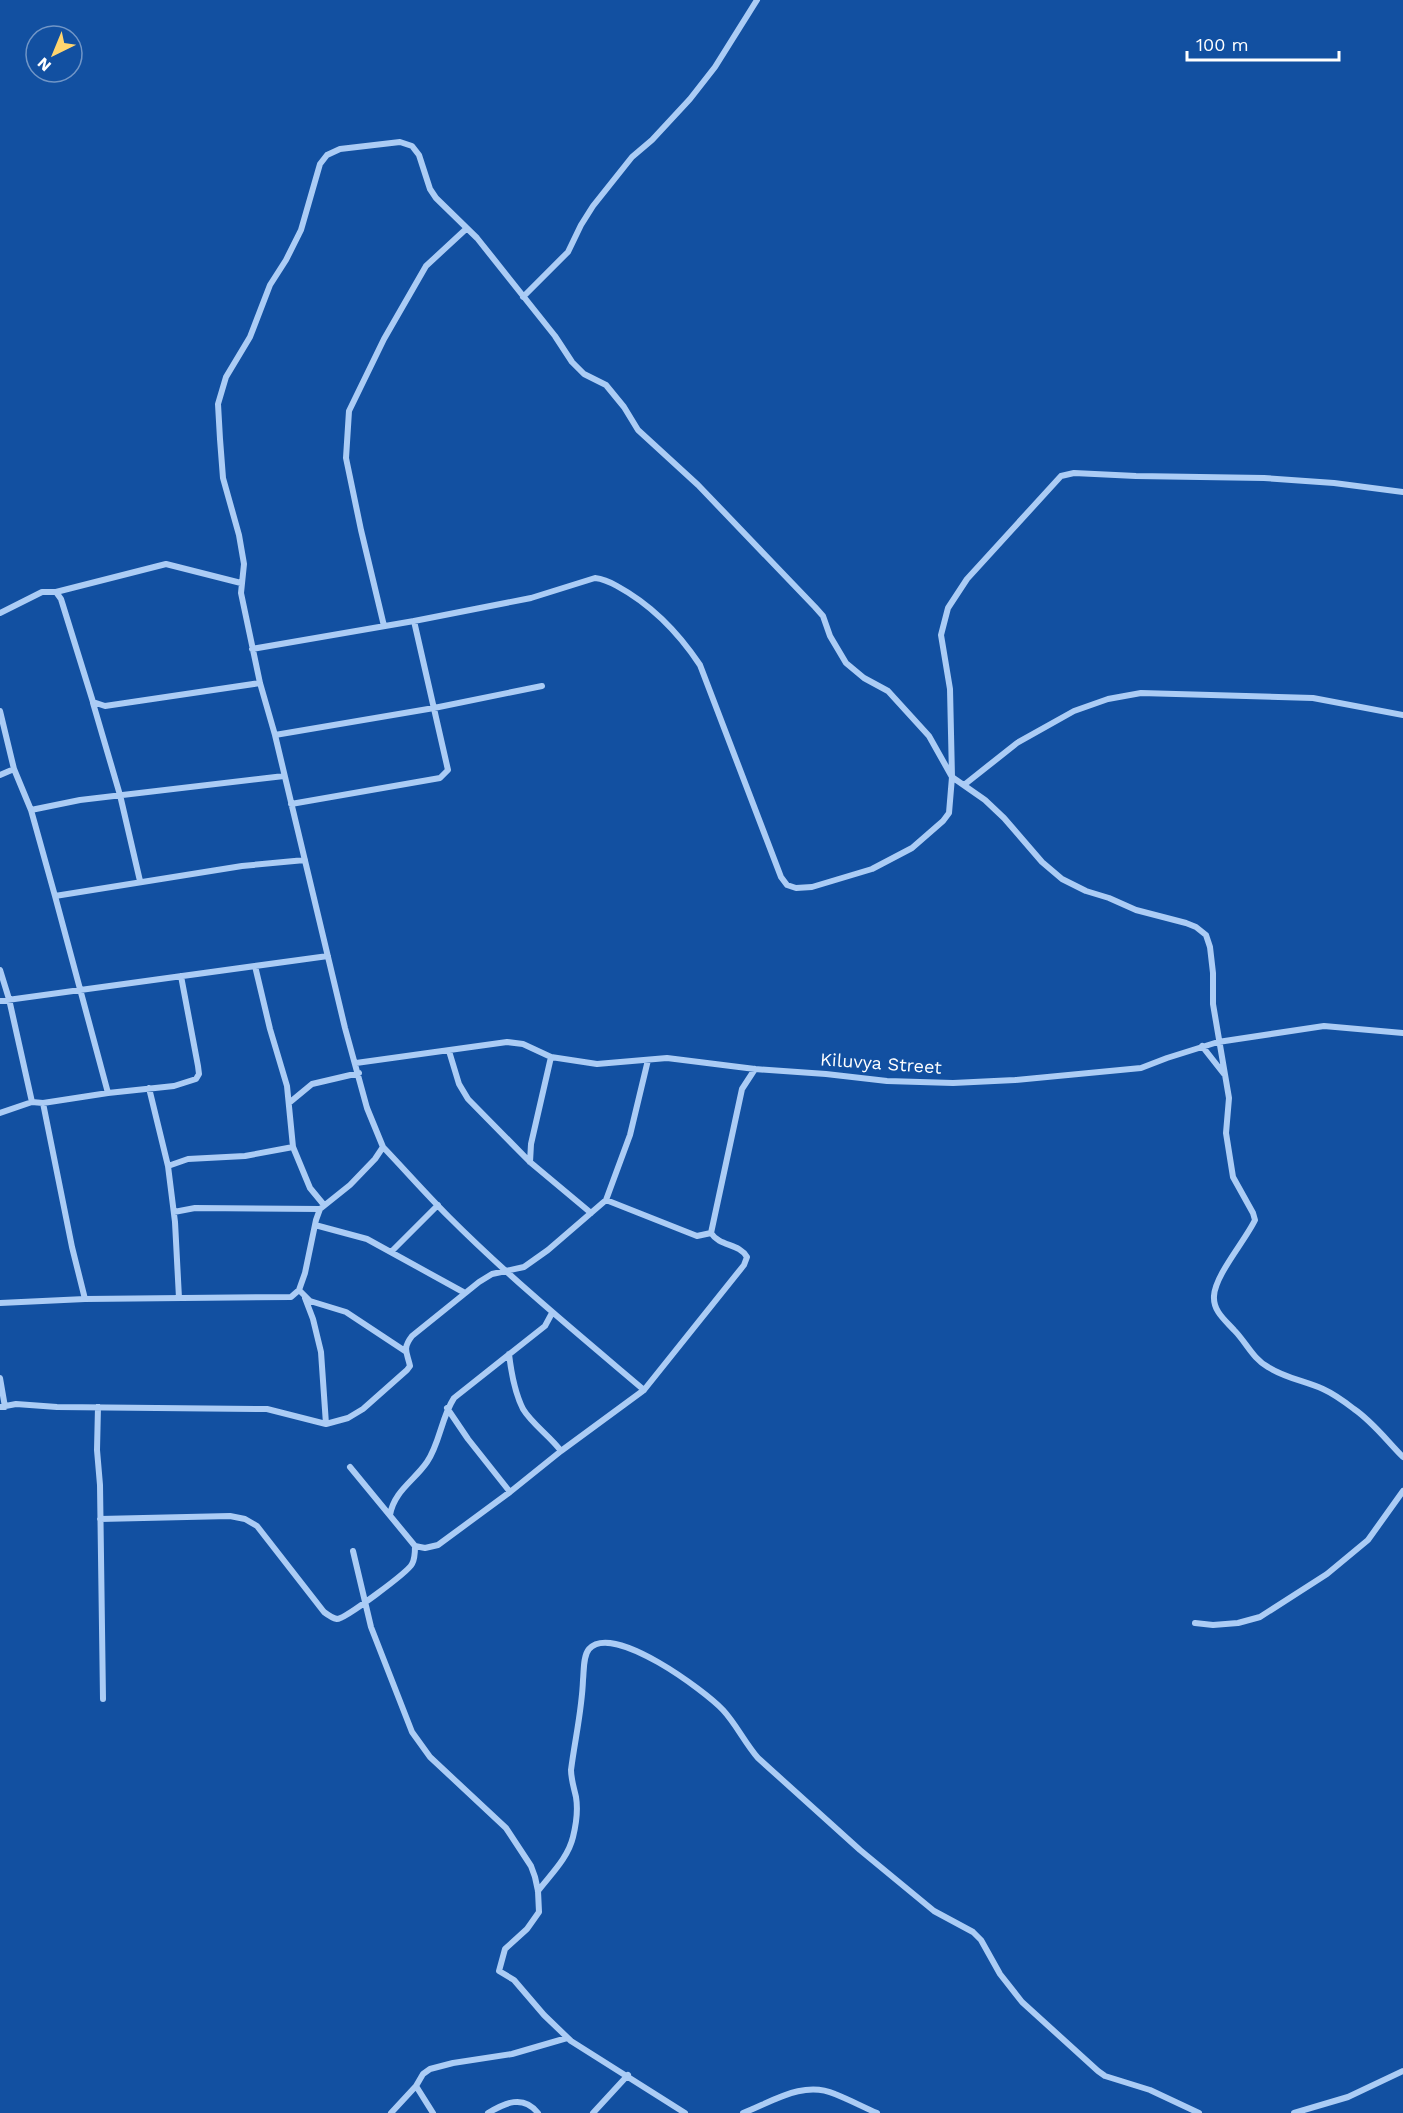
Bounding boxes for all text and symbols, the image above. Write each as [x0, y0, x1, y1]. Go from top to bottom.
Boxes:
north arrow [24, 24, 84, 84]
scale bar [1187, 24, 1338, 62]
text: 100 m [1196, 34, 1249, 55]
text: N [33, 54, 55, 76]
street label: Kiluvya Street [820, 1048, 943, 1078]

